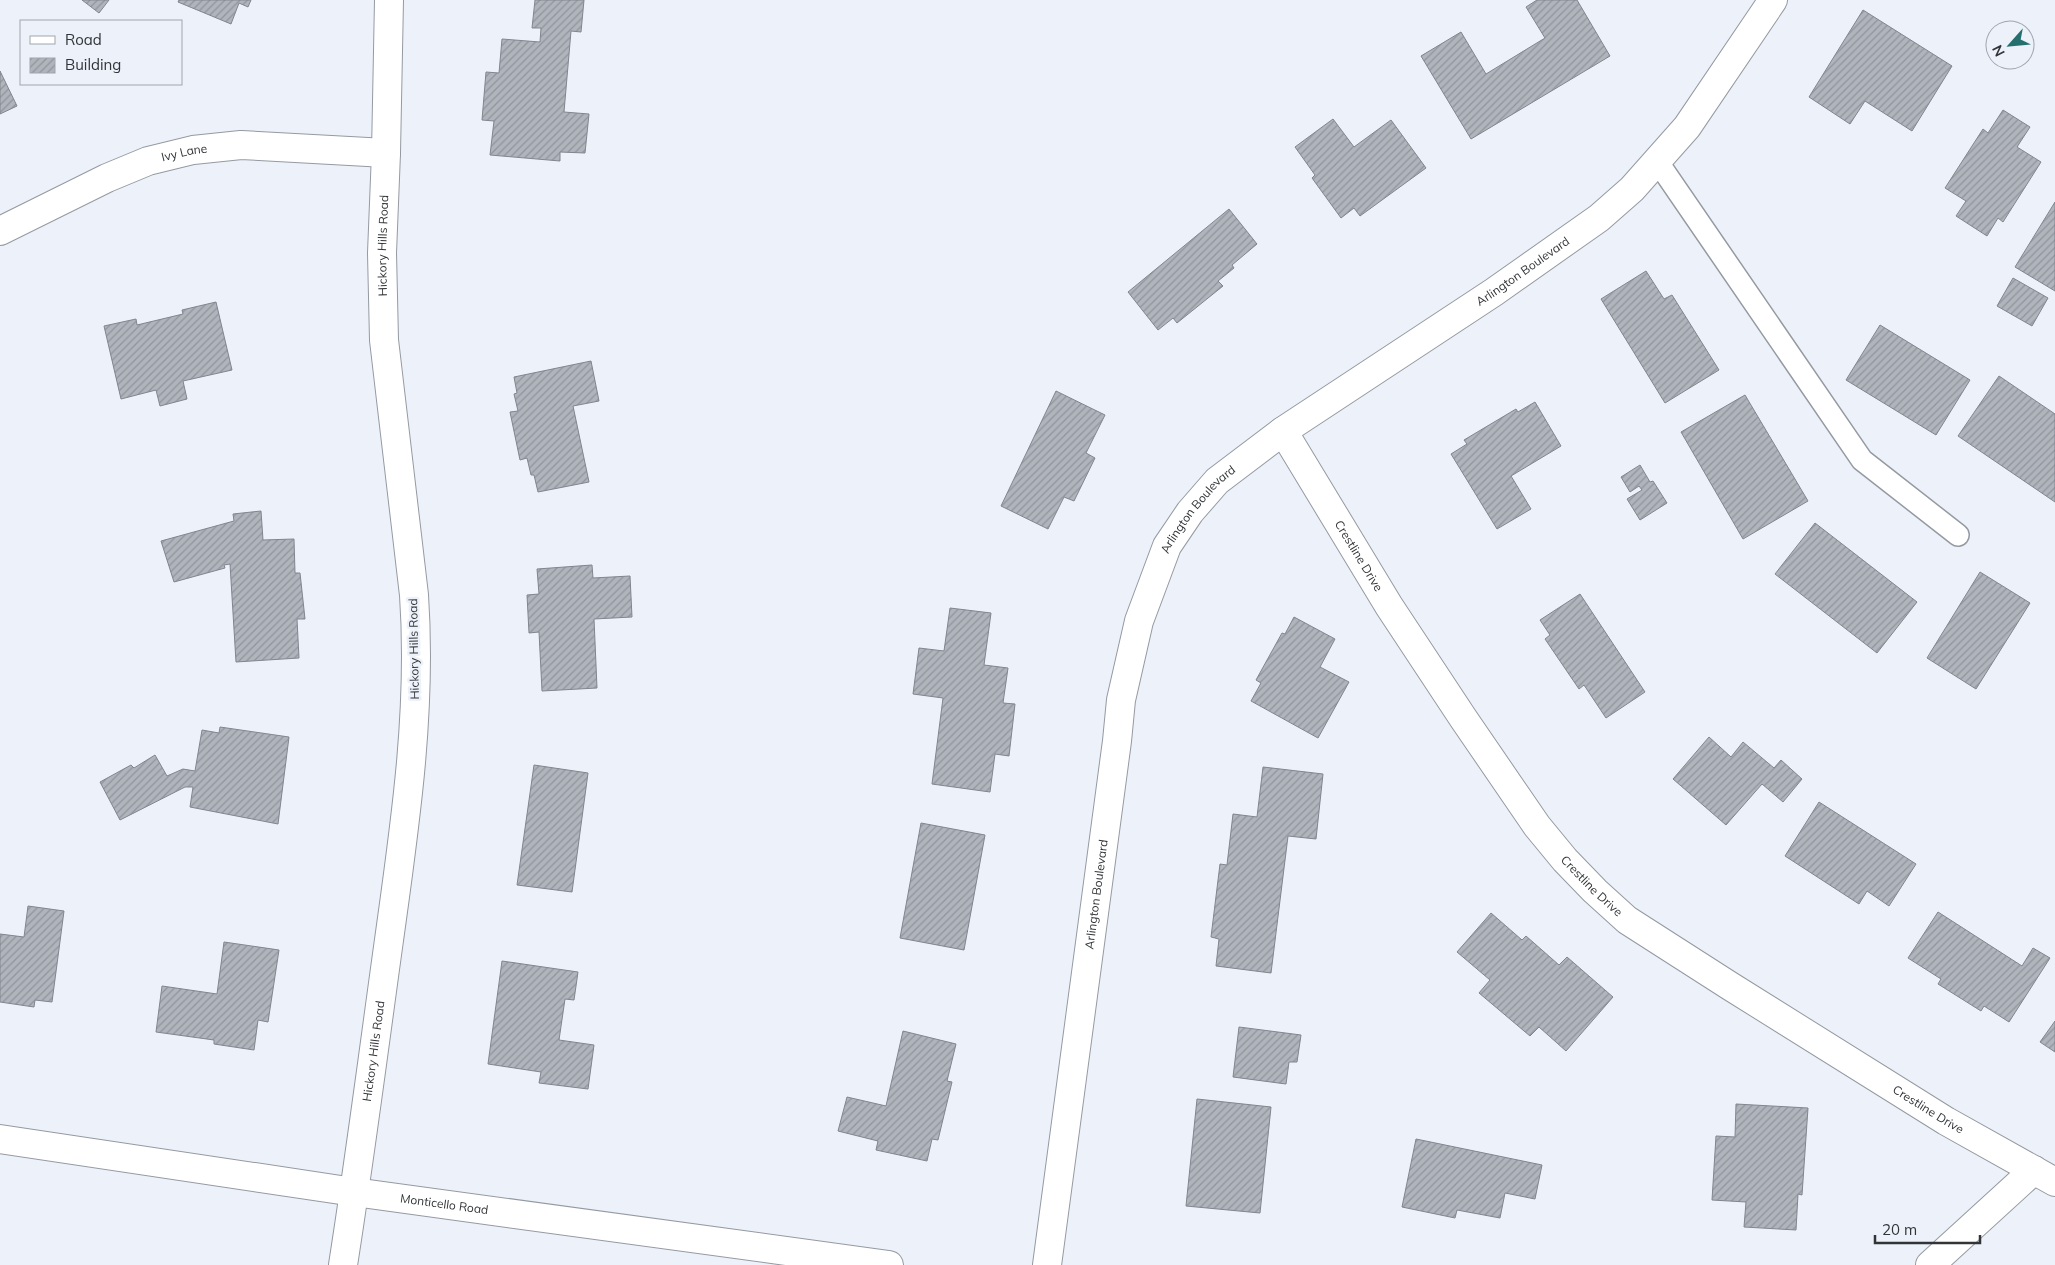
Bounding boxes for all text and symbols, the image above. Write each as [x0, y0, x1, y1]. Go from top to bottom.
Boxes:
legend [20, 20, 182, 85]
north arrow [1985, 20, 2035, 70]
text: Road [65, 30, 102, 49]
text: N [1988, 42, 2009, 60]
text: Building [65, 55, 121, 74]
street label: Ivy Lane [160, 141, 208, 164]
street label: Hickory Hills Road [374, 195, 391, 296]
street label: Arlington Boulevard [1473, 233, 1572, 309]
street label: Arlington Boulevard [1157, 462, 1238, 555]
street label: Crestline Drive [1332, 517, 1386, 594]
street label: Hickory Hills Road [405, 598, 422, 700]
street label: Arlington Boulevard [1081, 838, 1111, 950]
street label: Crestline Drive [1558, 852, 1626, 919]
street label: Hickory Hills Road [359, 1000, 388, 1102]
street label: Crestline Drive [1890, 1082, 1967, 1136]
street label: Monticello Road [399, 1190, 489, 1217]
scale bar [1875, 1212, 1980, 1244]
text: 20 m [1882, 1220, 1917, 1239]

